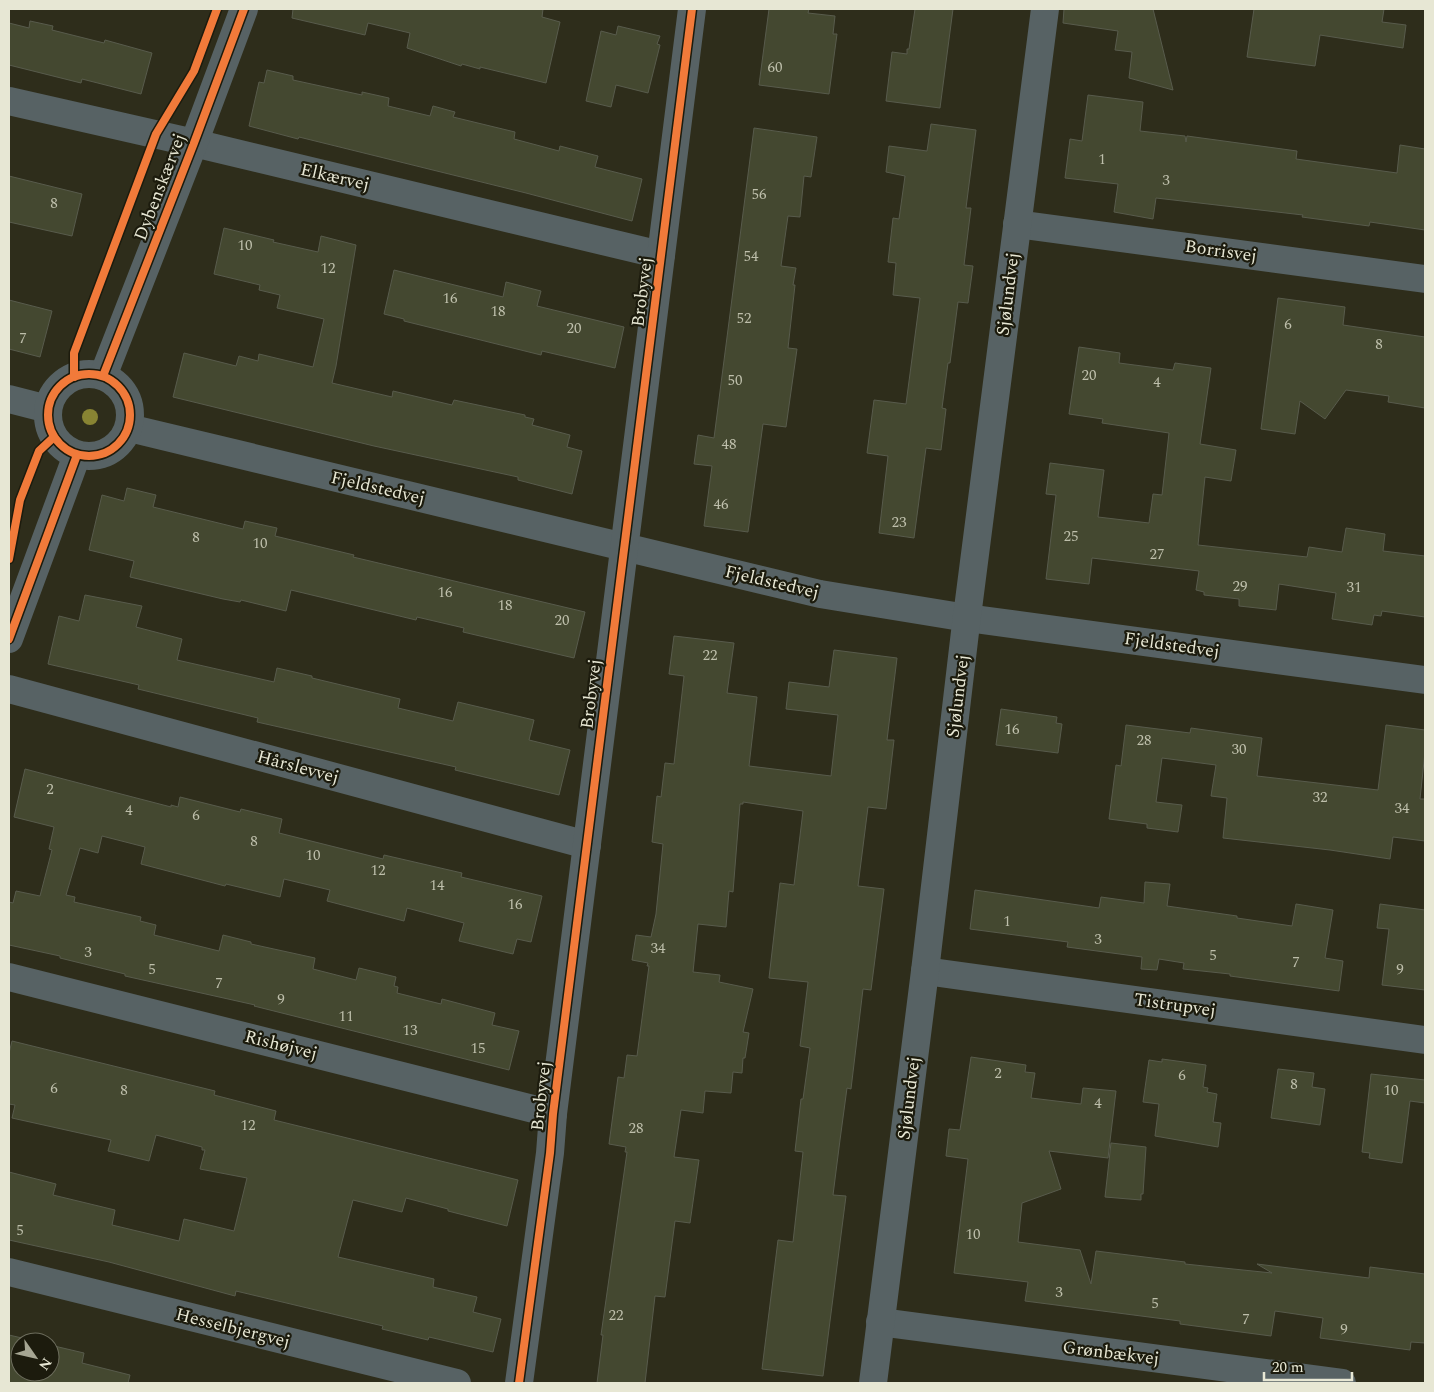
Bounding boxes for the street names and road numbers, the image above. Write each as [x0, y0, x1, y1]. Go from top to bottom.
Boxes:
street label: Dybenskærvej [127, 129, 193, 245]
street label: Elkærvej [298, 156, 372, 198]
street label: Borrisvej [1183, 233, 1259, 269]
street label: Sjølundvej [989, 251, 1027, 337]
street label: Brobyvej [624, 255, 660, 329]
street label: Fjeldstedvej [328, 464, 428, 512]
street label: Fjeldstedvej [722, 558, 822, 606]
street label: Fjeldstedvej [1123, 625, 1221, 665]
street label: Sjølundvej [939, 653, 977, 739]
street label: Brobyvej [573, 657, 609, 731]
street label: Hårslevvej [254, 743, 342, 791]
street label: Tistrupvej [1132, 986, 1218, 1024]
street label: Rishøjvej [242, 1023, 320, 1067]
street label: Sjølundvej [890, 1055, 928, 1141]
street label: Brobyvej [524, 1060, 558, 1132]
street label: Hesselbjergvej [173, 1301, 293, 1355]
street label: Grønbækvej [1061, 1334, 1161, 1372]

